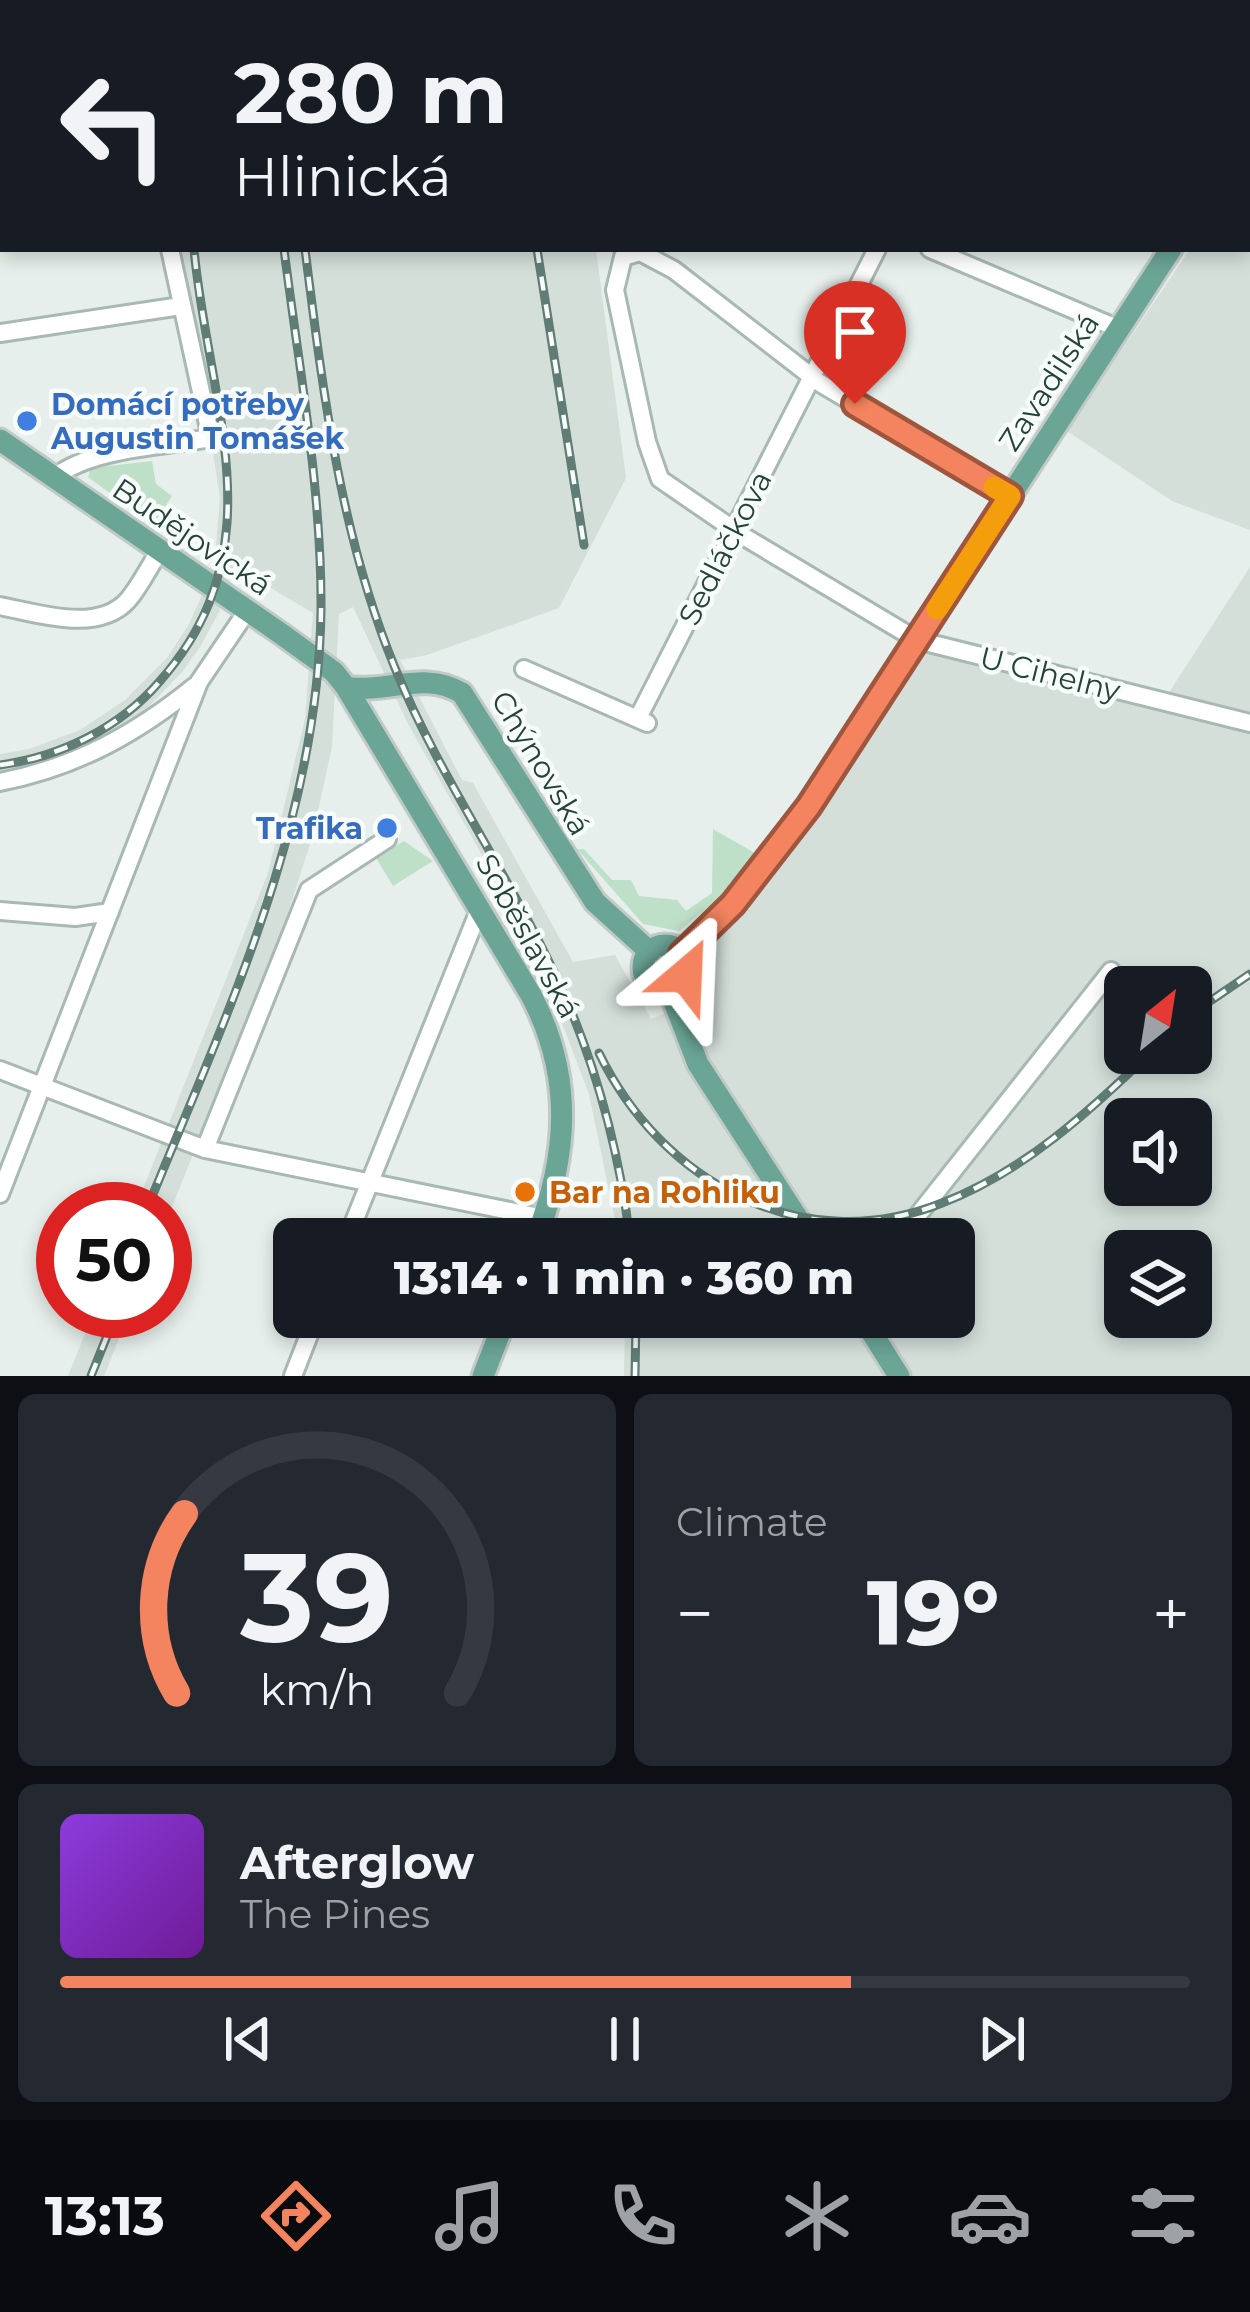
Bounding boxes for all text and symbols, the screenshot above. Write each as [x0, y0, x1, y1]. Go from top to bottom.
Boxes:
text: 280 m [234, 42, 508, 144]
icon: left [36, 48, 192, 204]
text: Hlinická [234, 144, 452, 210]
pin [804, 281, 906, 404]
icon: arrive [822, 299, 888, 365]
street label: Zavadilská [991, 306, 1107, 458]
place label: Domácí potřeby Augustin Tomášek [50, 386, 345, 457]
marker: Domácí potřeby Augustin Tomášek [14, 408, 40, 434]
street label: Sedláčkova [670, 465, 780, 631]
street label: Budějovická [105, 470, 279, 604]
street label: U Cihelny [976, 639, 1125, 709]
street label: Chýnovská [483, 684, 599, 842]
place label: Trafika [256, 810, 363, 847]
marker: Trafika [374, 815, 400, 841]
street label: Soběslavská [468, 847, 588, 1025]
position arrow [623, 912, 749, 1038]
north arrow [1104, 966, 1212, 1074]
map controls [1104, 966, 1212, 1338]
button: sound [1104, 1098, 1212, 1206]
place label: Bar na Rohliku [549, 1174, 780, 1211]
marker: Bar na Rohliku [512, 1179, 538, 1205]
speed limit sign: 50 [36, 1182, 192, 1338]
button: layers [1104, 1230, 1212, 1338]
text: 13:14 · 1 min · 360 m [394, 1250, 854, 1305]
text: Climate [676, 1498, 828, 1546]
text: 39 [239, 1521, 394, 1673]
text: 19° [867, 1558, 999, 1668]
text: − [676, 1573, 714, 1654]
text: + [1152, 1573, 1190, 1654]
text: km/h [260, 1663, 374, 1716]
text: Afterglow [240, 1835, 474, 1890]
text: The Pines [240, 1890, 430, 1938]
icon: previous [215, 2006, 281, 2072]
icon: pause [592, 2006, 658, 2072]
icon: next [969, 2006, 1035, 2072]
icon: directions [254, 2174, 338, 2258]
icon: music [428, 2174, 512, 2258]
icon: phone [601, 2174, 685, 2258]
icon: climate [775, 2174, 859, 2258]
icon: car [948, 2174, 1032, 2258]
icon: filters [1121, 2174, 1205, 2258]
text: 13:13 [45, 2183, 165, 2249]

